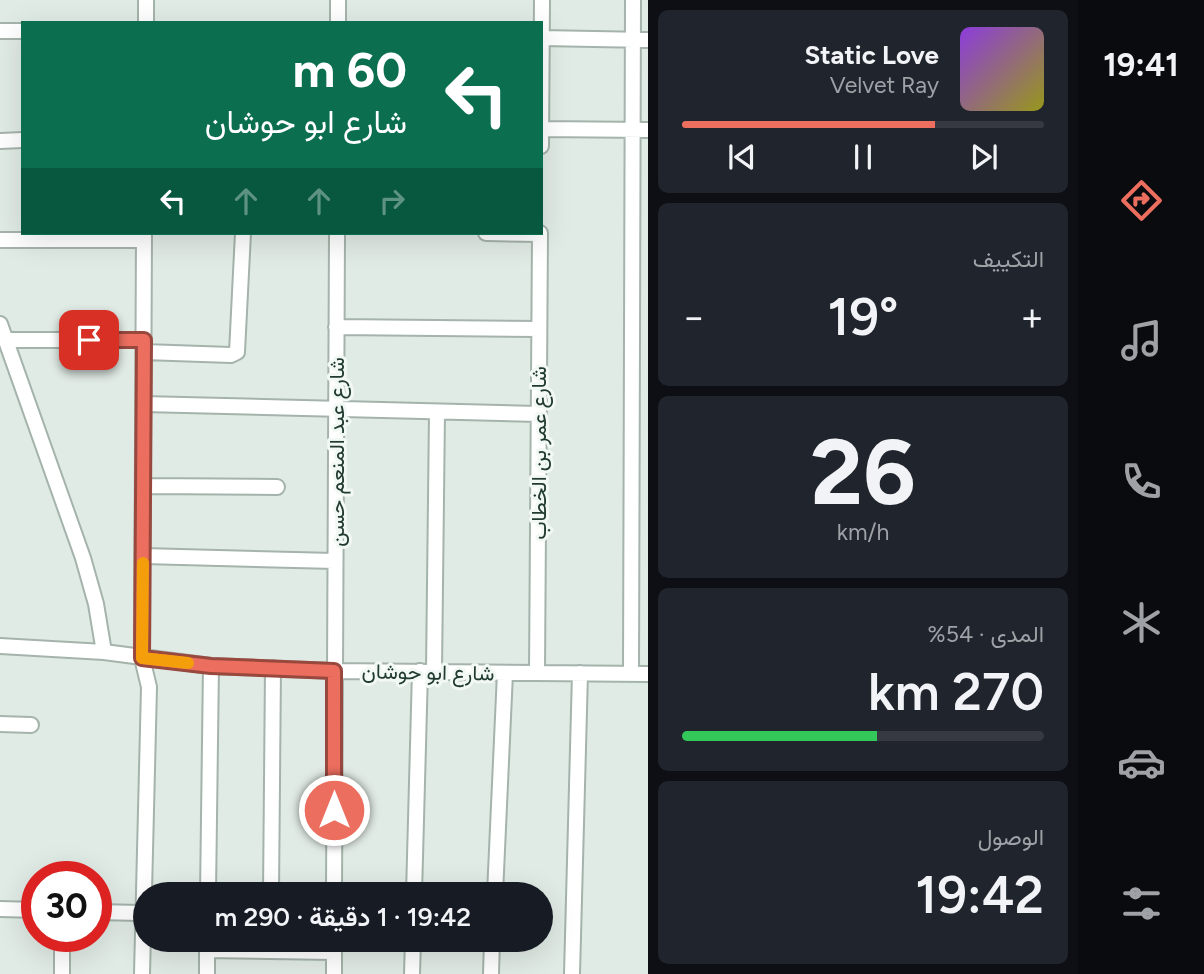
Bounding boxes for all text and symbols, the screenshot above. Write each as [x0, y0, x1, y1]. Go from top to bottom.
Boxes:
text: Static Love [805, 39, 939, 71]
text: 60 m [292, 40, 407, 99]
text: 19:41 [1103, 46, 1179, 84]
icon: left [431, 49, 522, 140]
text: Velvet Ray [830, 71, 939, 99]
text: شارع ابو حوشان [205, 103, 407, 141]
icon: previous [723, 138, 761, 176]
icon: pause [844, 138, 882, 176]
icon: next [965, 138, 1003, 176]
icon: directions [1117, 176, 1166, 225]
icon: left [154, 182, 192, 220]
icon: ahead [227, 182, 265, 220]
icon: ahead [300, 182, 338, 220]
icon: right [373, 182, 411, 220]
text: التكييف [973, 245, 1044, 273]
text: 19° [827, 286, 899, 348]
text: − [682, 294, 706, 340]
text: + [1020, 294, 1044, 340]
pin [59, 310, 119, 370]
icon: music [1117, 316, 1166, 365]
icon: arrive [70, 321, 108, 359]
street label: شارع عبد المنعم حسن [324, 357, 351, 547]
street label: شارع عمر بن الخطاب [526, 366, 553, 540]
text: 26 [810, 418, 916, 527]
icon: phone [1117, 457, 1166, 506]
text: km/h [837, 518, 889, 546]
icon: climate [1117, 598, 1166, 647]
text: المدى · 54% [928, 620, 1044, 648]
street label: شارع ابو حوشان [361, 658, 495, 688]
text: 270 km [868, 661, 1044, 723]
icon: car [1117, 738, 1166, 787]
position arrow [297, 773, 371, 847]
text: الوصول [978, 823, 1044, 851]
speed limit sign: 30 [21, 861, 112, 952]
text: 19:42 [915, 864, 1044, 926]
icon: filters [1117, 879, 1166, 928]
text: 19:42 · 1 دقيقة · 290 m [215, 901, 471, 933]

